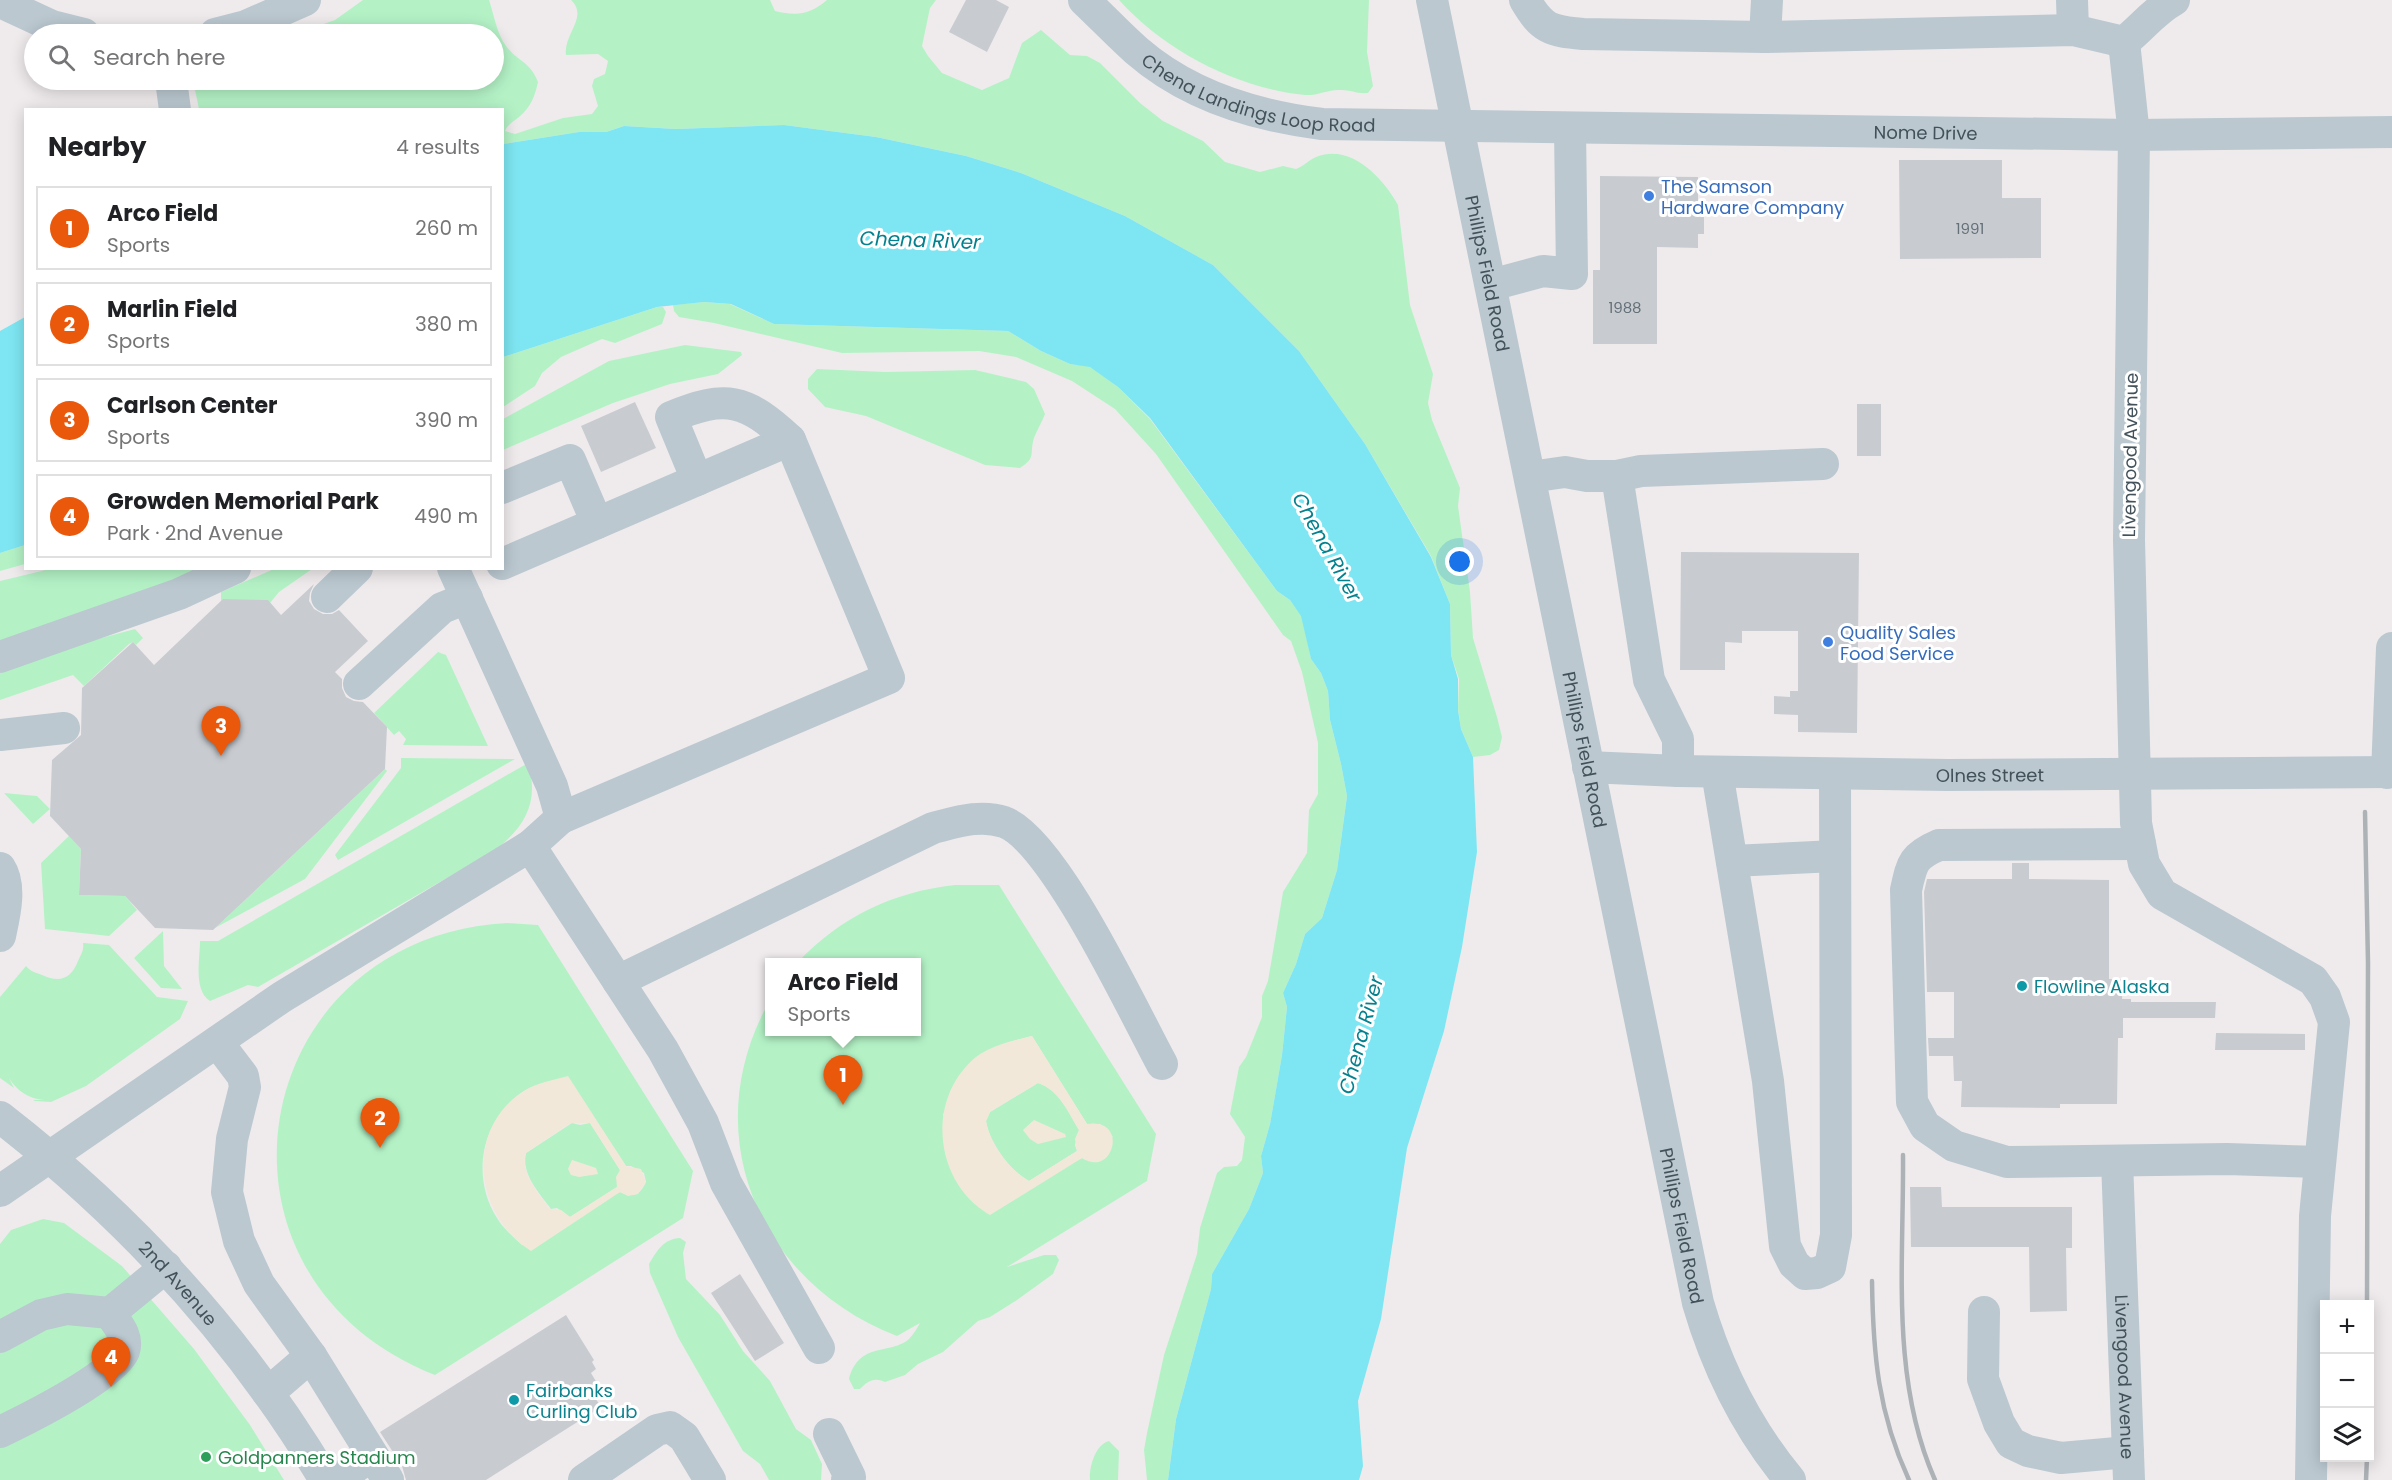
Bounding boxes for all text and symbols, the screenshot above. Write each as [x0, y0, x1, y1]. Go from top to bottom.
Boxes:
search box [24, 24, 504, 90]
icon: search [45, 41, 78, 74]
text: Search here [93, 42, 226, 73]
street label: Chena Landings Loop Road [1137, 47, 1376, 137]
street label: Nome Drive [1873, 119, 1978, 145]
text: Nearby [48, 129, 146, 165]
text: 4 results [396, 133, 480, 161]
place label: The Samson Hardware Company [1661, 174, 1844, 220]
marker: The Samson Hardware Company [1642, 189, 1656, 203]
street label: Phillips Field Road [1460, 193, 1516, 354]
text: Arco Field [107, 198, 218, 229]
text: 1 [66, 214, 73, 242]
text: 260 m [415, 214, 478, 242]
house number: 1991 [1956, 218, 1984, 239]
water label: Chena River [859, 224, 982, 256]
text: Sports [107, 231, 170, 259]
text: Marlin Field [107, 294, 238, 325]
house number: 1988 [1608, 297, 1642, 318]
text: 2 [64, 310, 75, 338]
text: 380 m [415, 310, 478, 338]
text: Sports [107, 327, 170, 355]
street label: Livengood Avenue [2116, 372, 2144, 538]
text: Carlson Center [107, 390, 277, 421]
text: 3 [63, 406, 76, 434]
text: 390 m [415, 406, 478, 434]
text: Sports [107, 423, 170, 451]
text: Growden Memorial Park [107, 486, 379, 517]
water label: Chena River [1285, 487, 1369, 607]
text: 4 [63, 502, 76, 530]
text: 490 m [414, 502, 478, 530]
text: Park · 2nd Avenue [107, 519, 283, 547]
your location [1445, 547, 1474, 576]
place label: Quality Sales Food Service [1840, 620, 1956, 666]
marker: Quality Sales Food Service [1821, 635, 1835, 649]
street label: Phillips Field Road [1557, 669, 1613, 830]
pin: 3 [202, 706, 240, 756]
street label: Olnes Street [1936, 762, 2044, 788]
popup [765, 958, 921, 1036]
text: Arco Field [787, 967, 899, 998]
water label: Chena River [1332, 972, 1390, 1097]
place label: Flowline Alaska [2034, 974, 2170, 999]
marker: Flowline Alaska [2015, 979, 2029, 993]
text: Sports [787, 1000, 851, 1028]
pin: 1 [824, 1056, 862, 1105]
pin: 2 [360, 1098, 400, 1148]
street label: Phillips Field Road [1654, 1145, 1710, 1306]
street label: 2nd Avenue [133, 1235, 223, 1331]
street label: Livengood Avenue [2110, 1294, 2141, 1460]
map controls [2320, 1300, 2374, 1462]
button: + [2320, 1300, 2374, 1354]
pin: 4 [92, 1338, 130, 1387]
button: − [2320, 1354, 2374, 1408]
place label: Fairbanks Curling Club [526, 1378, 638, 1424]
marker: Fairbanks Curling Club [507, 1393, 521, 1407]
button: layers [2320, 1408, 2374, 1462]
place label: Goldpanners Stadium [218, 1445, 416, 1470]
marker: Goldpanners Stadium [199, 1450, 213, 1464]

